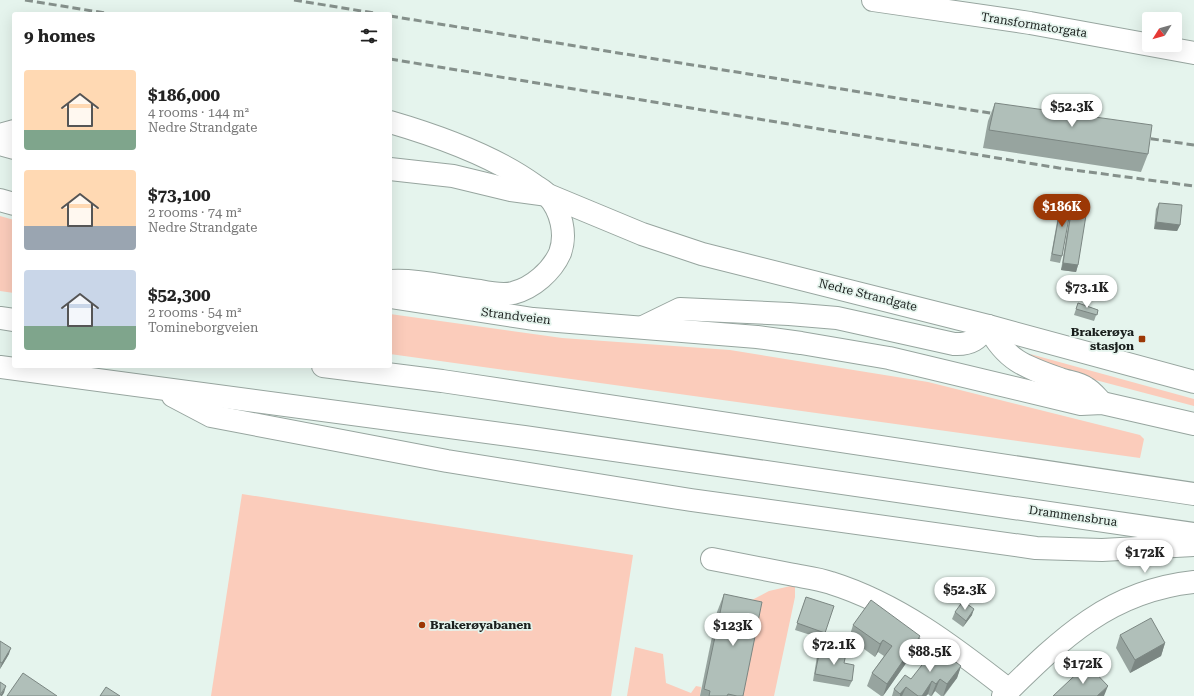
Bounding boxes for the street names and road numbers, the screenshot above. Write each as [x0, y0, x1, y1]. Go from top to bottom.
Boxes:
street label: Transformatorgata [980, 10, 1089, 40]
street label: Nedre Strandgate [817, 276, 919, 314]
street label: Strandveien [480, 305, 552, 327]
street label: Drammensbrua [1028, 503, 1119, 529]

